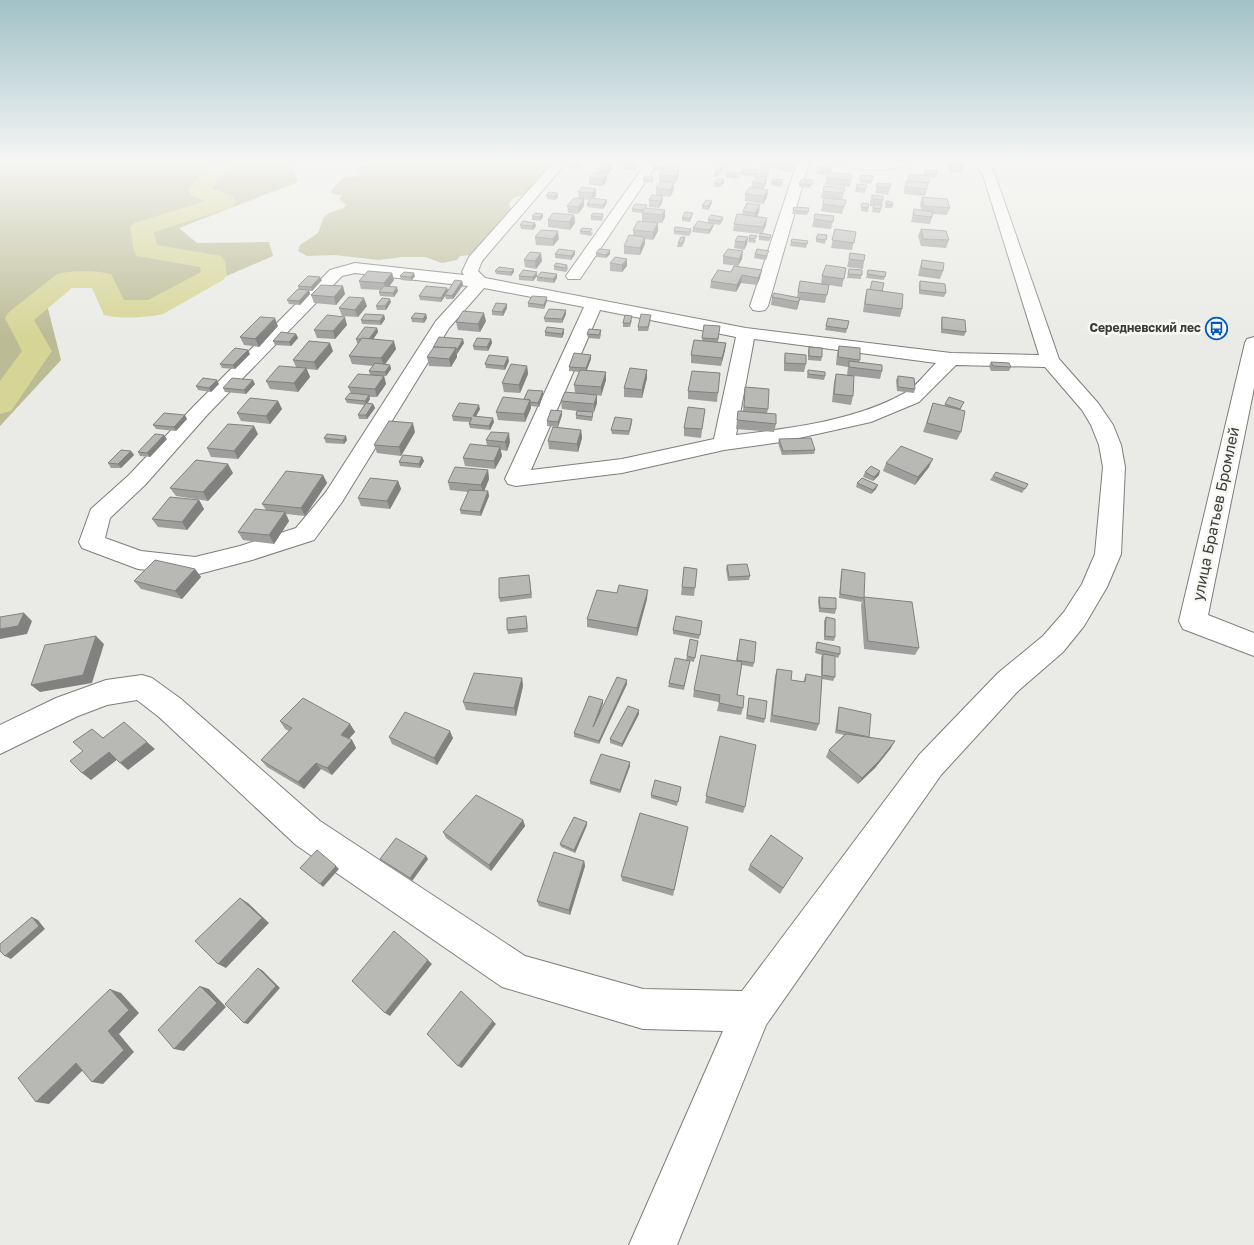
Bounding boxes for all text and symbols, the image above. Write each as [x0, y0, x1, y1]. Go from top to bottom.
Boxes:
bus stop icon: Середневский лес [1205, 316, 1229, 340]
place label: Середневский лес [1090, 320, 1201, 335]
street label: улица Братьев Бромлей [1188, 425, 1242, 602]

